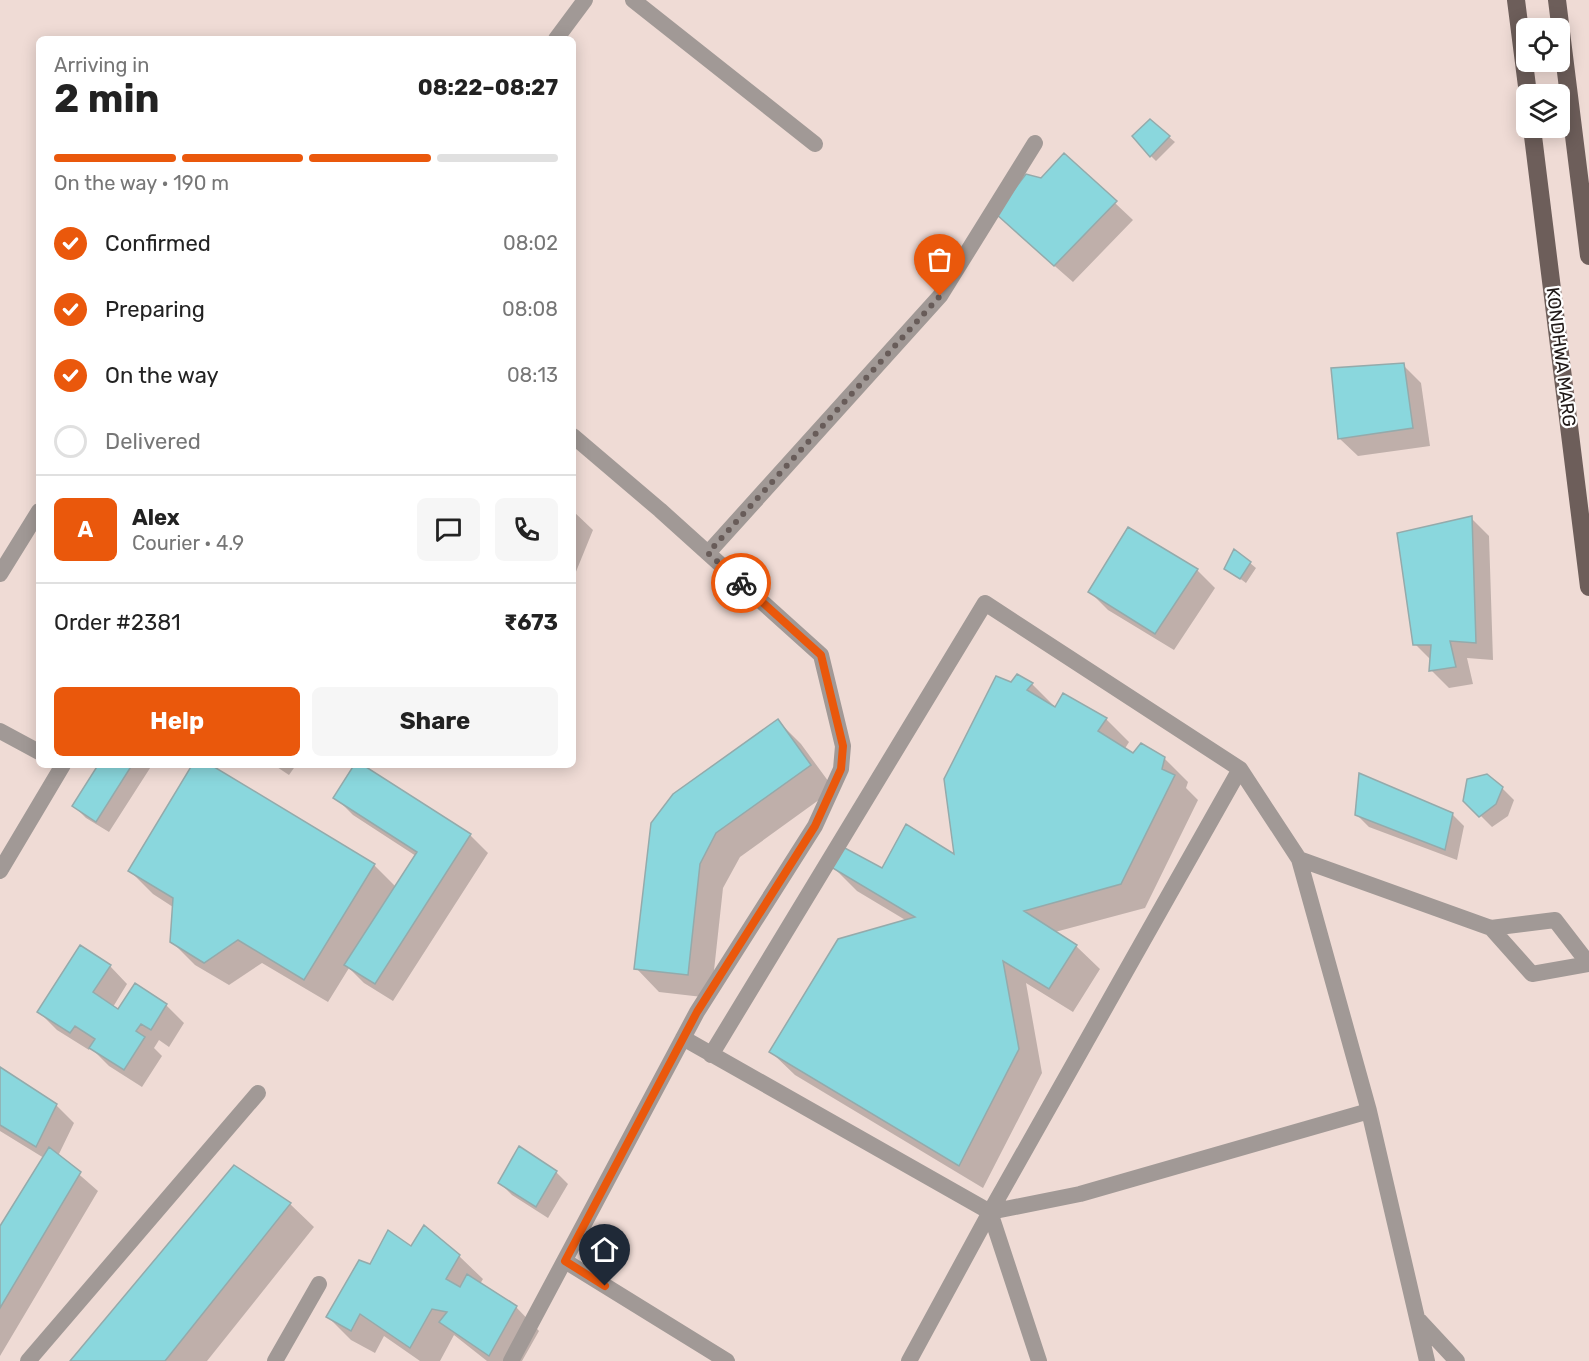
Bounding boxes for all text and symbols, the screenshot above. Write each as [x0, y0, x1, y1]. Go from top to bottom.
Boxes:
map controls [1516, 18, 1570, 138]
button: locate [1516, 18, 1570, 72]
text: Arriving in [54, 53, 149, 77]
text: 08:22–08:27 [418, 74, 558, 101]
text: 2 min [54, 76, 160, 122]
button: layers [1516, 84, 1570, 138]
text: On the way · 190 m [54, 171, 229, 195]
icon: check [54, 227, 87, 260]
text: Confirmed [105, 230, 211, 257]
text: 08:02 [503, 231, 558, 255]
pin [914, 234, 965, 296]
icon: bag [923, 243, 956, 276]
street label: KONDHWA MARG [1542, 286, 1580, 428]
icon: check [54, 293, 87, 326]
text: Preparing [105, 296, 205, 323]
text: 08:08 [502, 297, 558, 321]
icon: check [54, 359, 87, 392]
text: On the way [105, 362, 219, 389]
text: 08:13 [507, 363, 558, 387]
text: Delivered [105, 428, 201, 455]
button: chat [417, 498, 480, 561]
button: phone [495, 498, 558, 561]
text: Alex [132, 504, 180, 531]
text: A [78, 516, 93, 543]
text: Courier · 4.9 [132, 531, 244, 555]
courier [711, 553, 771, 613]
icon: bike [725, 567, 758, 600]
text: Order #2381 [54, 609, 181, 636]
text: ₹673 [504, 609, 558, 636]
button: Help [54, 687, 300, 756]
button: Share [312, 687, 558, 756]
pin [579, 1224, 630, 1286]
icon: home [588, 1233, 621, 1266]

